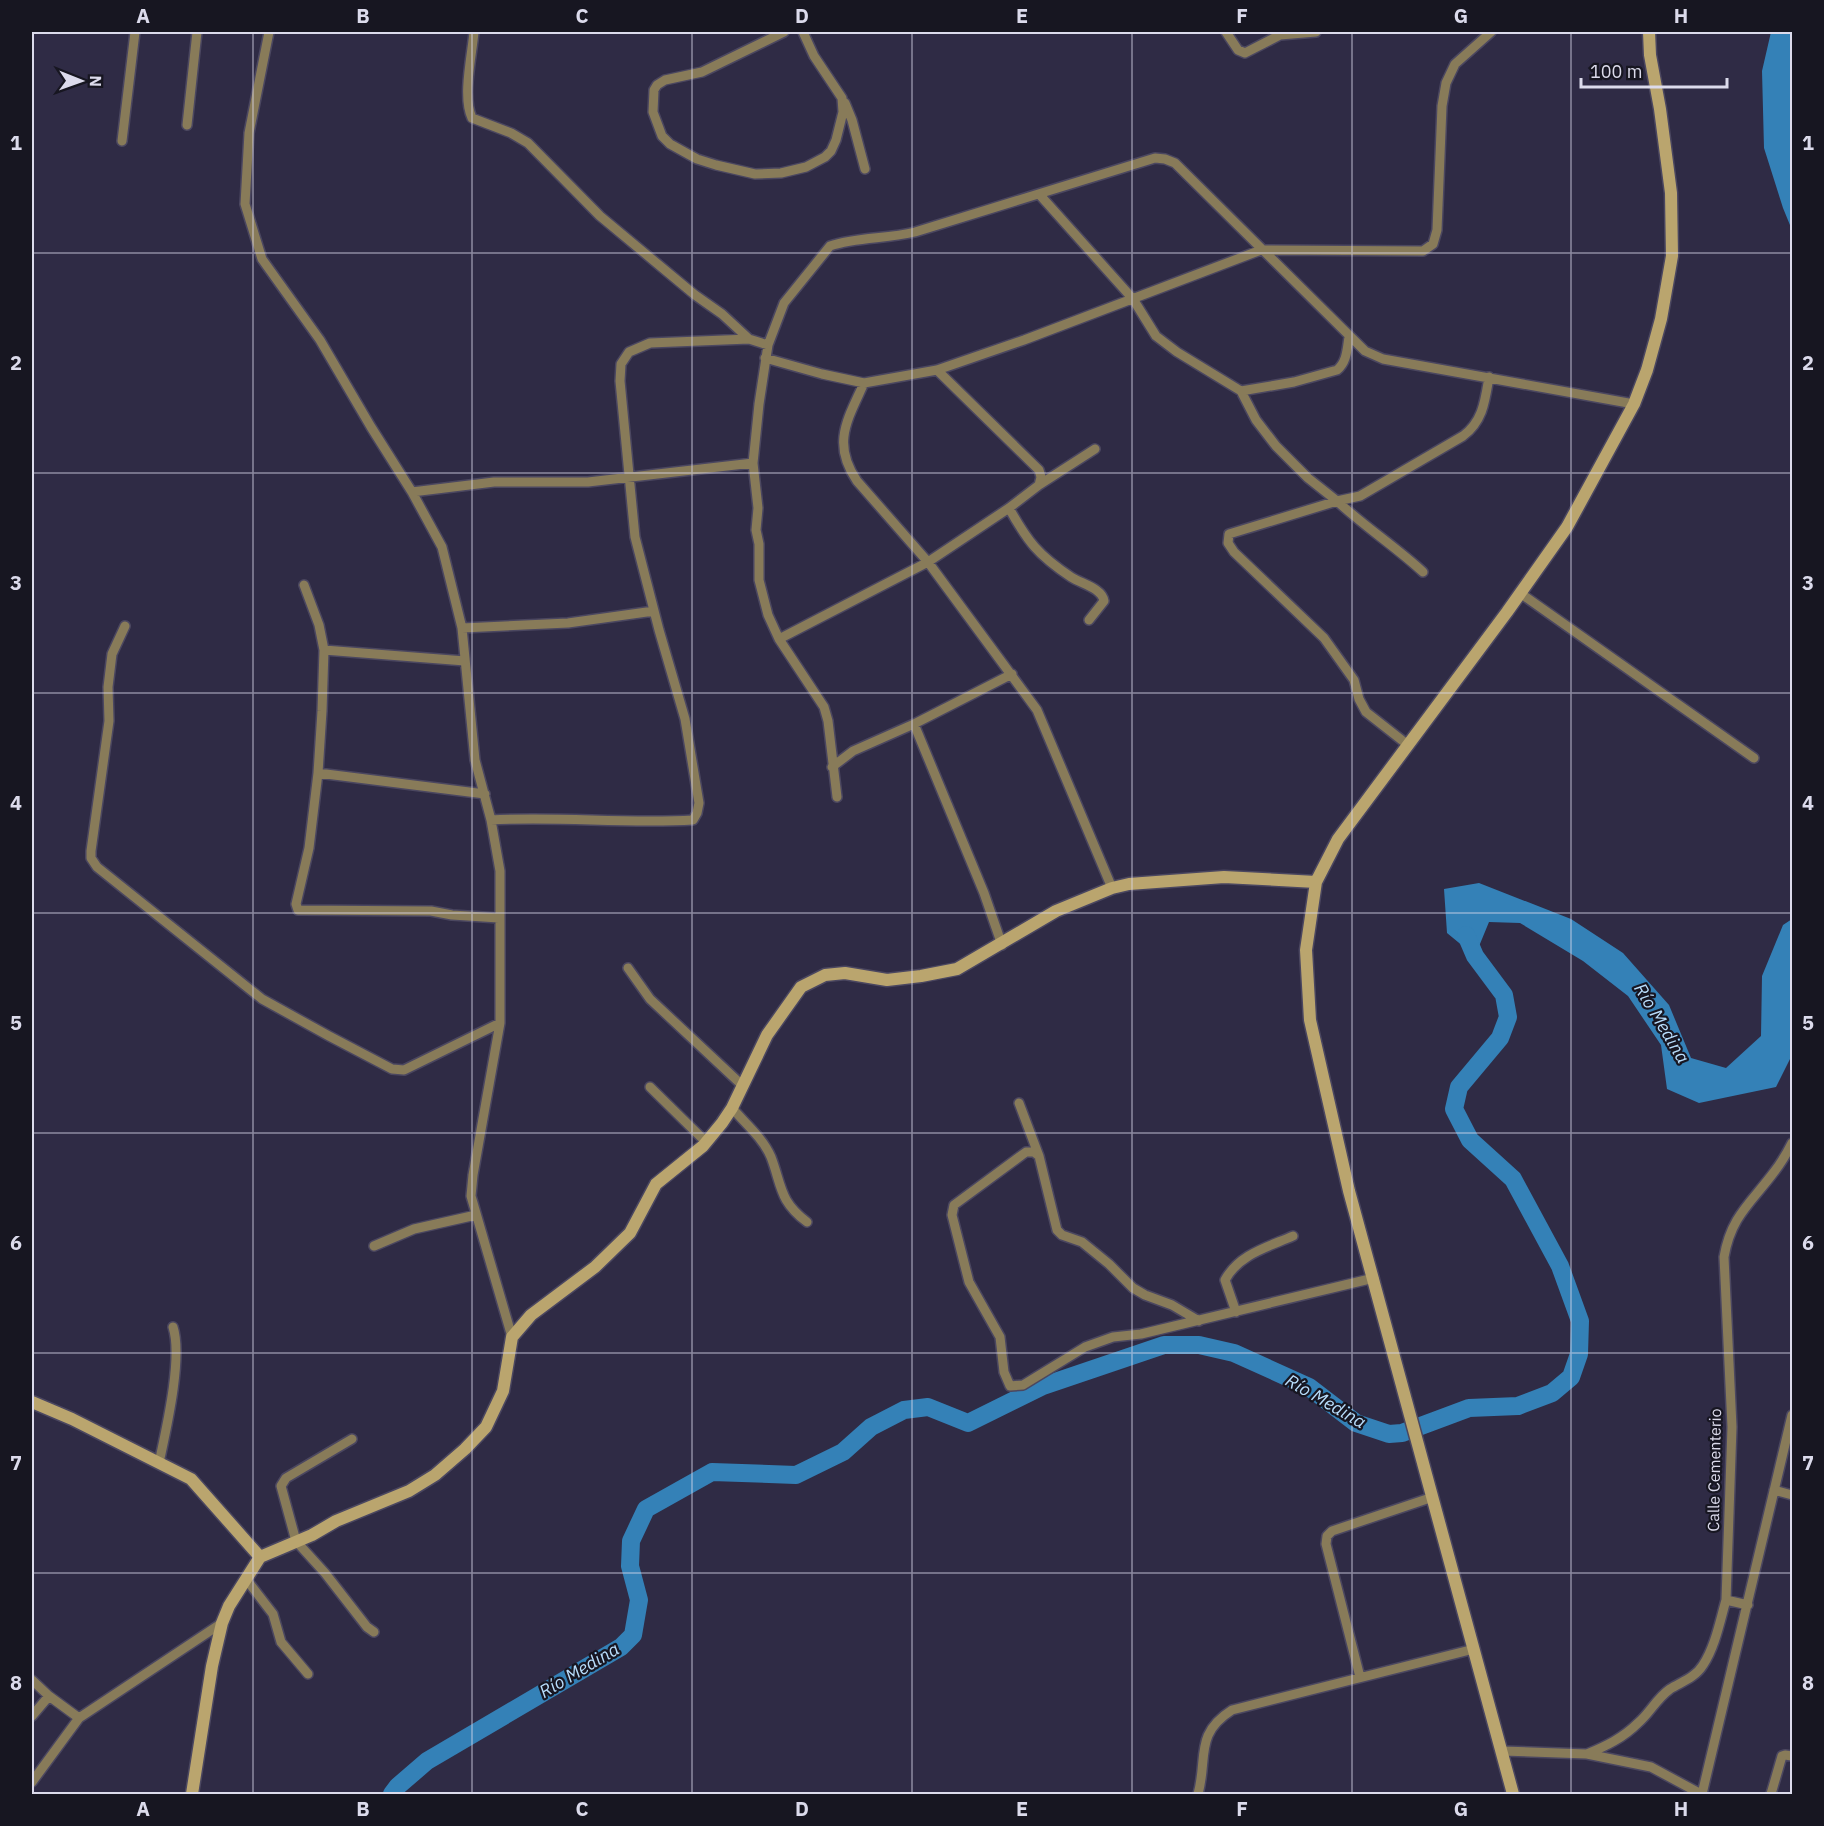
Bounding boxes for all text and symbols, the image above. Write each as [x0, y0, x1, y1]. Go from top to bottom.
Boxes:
text: A [136, 2, 150, 29]
text: B [356, 2, 370, 29]
text: C [575, 2, 589, 29]
text: D [795, 2, 809, 29]
text: E [1016, 2, 1028, 29]
text: F [1236, 2, 1248, 29]
text: G [1454, 2, 1468, 29]
text: H [1674, 2, 1688, 29]
north arrow [51, 51, 111, 111]
scale bar [1581, 51, 1726, 89]
text: 100 m [1590, 60, 1642, 83]
text: N [86, 75, 106, 87]
text: 1 [10, 129, 22, 156]
text: 1 [1802, 129, 1814, 156]
text: 2 [10, 349, 22, 376]
text: 2 [1802, 349, 1814, 376]
text: 3 [10, 569, 22, 596]
text: 3 [1802, 569, 1814, 596]
text: 4 [10, 789, 22, 816]
text: 4 [1802, 789, 1814, 816]
water label: Río Medina [1629, 979, 1695, 1067]
text: 5 [10, 1009, 22, 1036]
text: 5 [1802, 1009, 1814, 1036]
text: 6 [10, 1229, 22, 1256]
text: 6 [1802, 1229, 1814, 1256]
water label: Río Medina [1282, 1369, 1370, 1433]
street label: Calle Cementerio [1703, 1408, 1725, 1532]
text: 7 [10, 1449, 22, 1476]
text: 7 [1802, 1449, 1814, 1476]
water label: Río Medina [535, 1637, 623, 1703]
text: 8 [10, 1669, 22, 1696]
text: 8 [1802, 1669, 1814, 1696]
text: A [136, 1795, 150, 1822]
text: B [356, 1795, 370, 1822]
text: C [575, 1795, 589, 1822]
text: D [795, 1795, 809, 1822]
text: E [1016, 1795, 1028, 1822]
text: F [1236, 1795, 1248, 1822]
text: G [1454, 1795, 1468, 1822]
text: H [1674, 1795, 1688, 1822]

